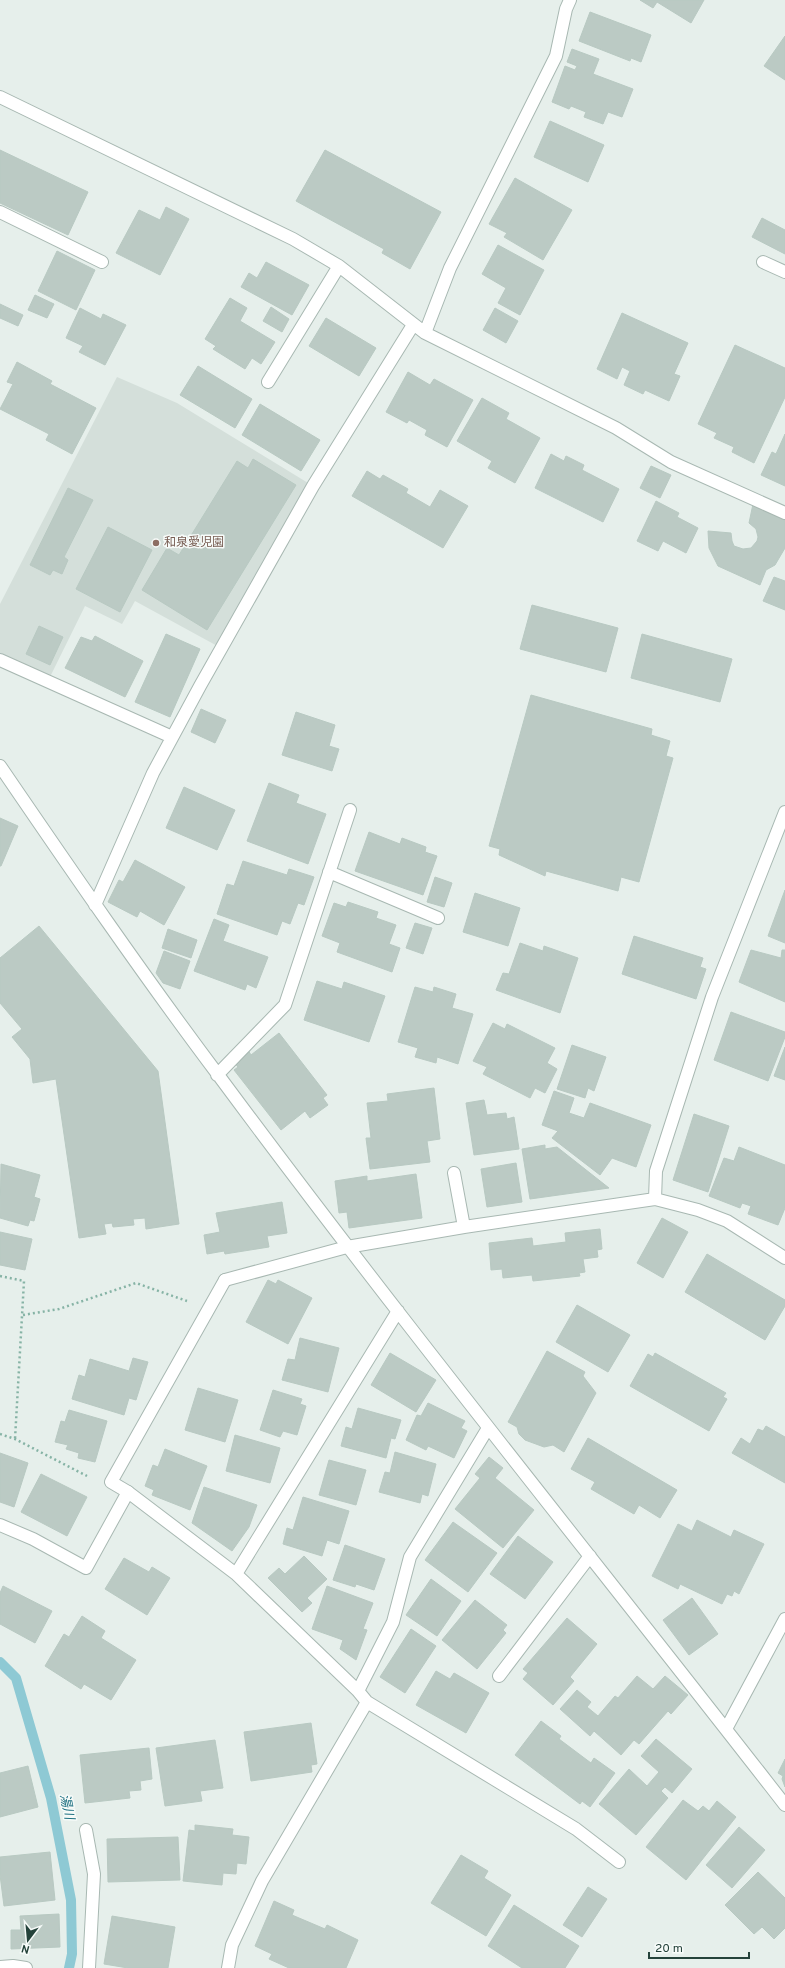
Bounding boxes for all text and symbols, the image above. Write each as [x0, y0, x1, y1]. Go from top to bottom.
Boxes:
place label: 和泉愛児園 [164, 535, 224, 551]
marker: 和泉愛児園 [151, 538, 161, 548]
water label: 湯川 [55, 1793, 77, 1823]
north arrow [8, 1920, 48, 1960]
scale bar [649, 1934, 749, 1960]
text: N [20, 1941, 31, 1956]
text: 20 m [655, 1941, 683, 1957]

